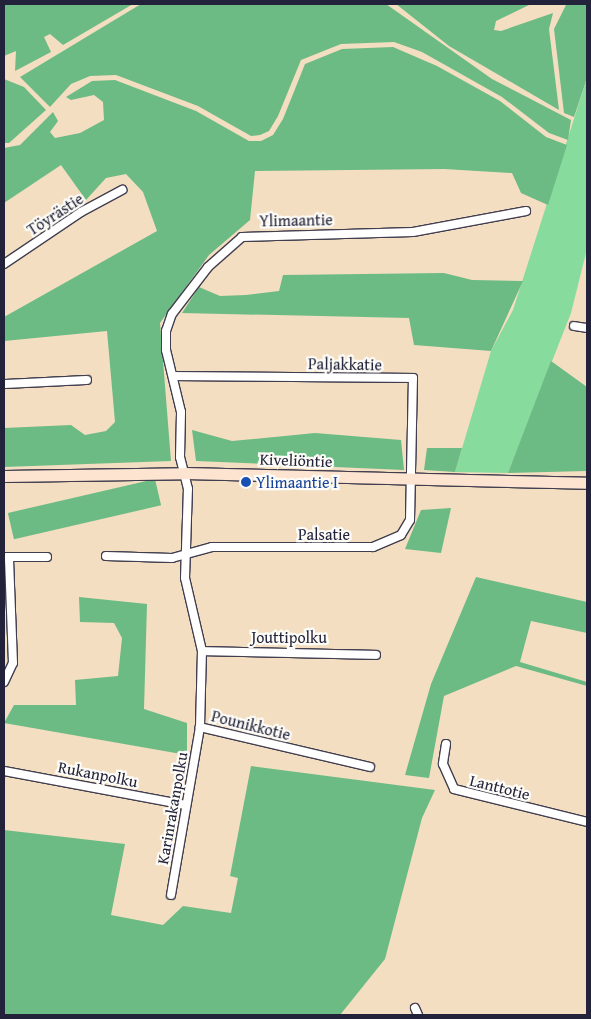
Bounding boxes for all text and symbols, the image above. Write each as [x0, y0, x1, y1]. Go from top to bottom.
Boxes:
street label: Töyrästie [23, 189, 87, 239]
street label: Ylimaantie [259, 210, 333, 230]
street label: Paljakkatie [308, 354, 382, 374]
street label: Kiveliöntie [259, 449, 333, 471]
place label: Ylimaantie I [256, 472, 338, 492]
marker: Ylimaantie I [240, 476, 252, 488]
street label: Palsatie [298, 524, 350, 544]
street label: Jouttipolku [251, 627, 327, 647]
street label: Pounikkotie [210, 706, 292, 744]
street label: Karinrakanpolku [153, 750, 191, 866]
street label: Rukanpolku [57, 757, 139, 791]
street label: Lanttotie [468, 770, 532, 804]

